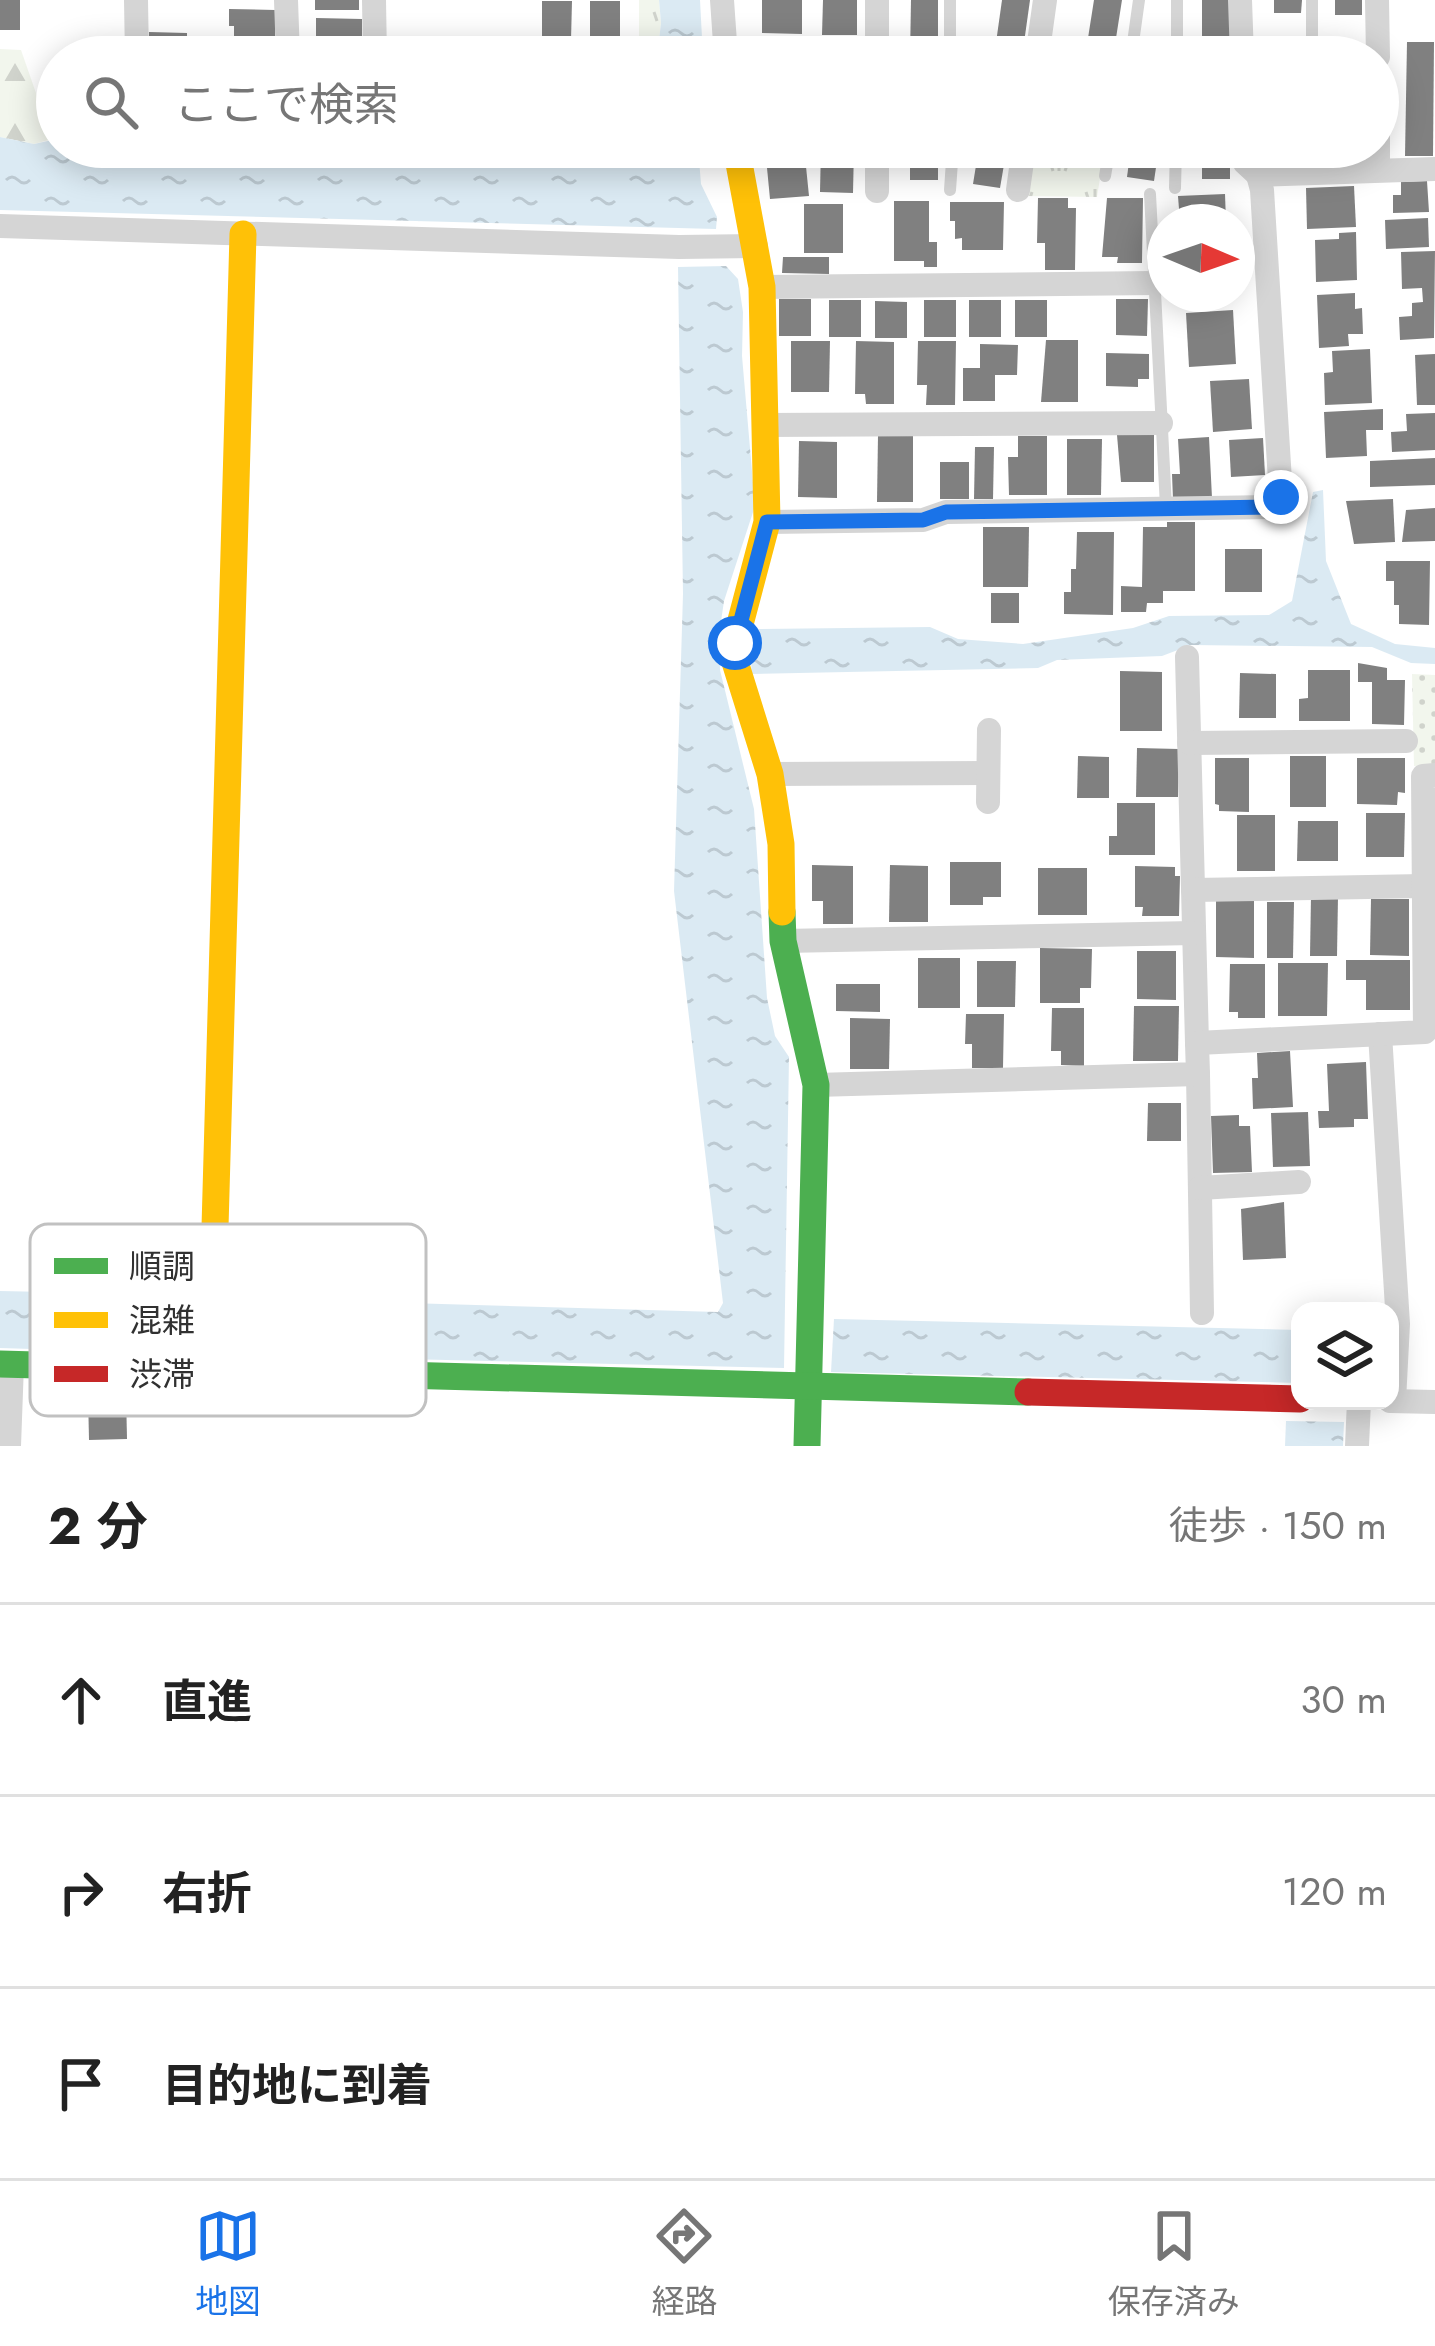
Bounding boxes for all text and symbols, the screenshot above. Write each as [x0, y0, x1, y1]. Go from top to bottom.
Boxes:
search box [36, 36, 1399, 168]
icon: search [78, 69, 144, 135]
text: ここで検索 [174, 72, 399, 137]
north arrow [1147, 204, 1255, 312]
route end [1254, 470, 1308, 524]
route start [708, 616, 762, 670]
legend [30, 1224, 426, 1416]
text: 順調 [129, 1243, 195, 1290]
text: 混雑 [129, 1297, 195, 1344]
map controls [1291, 1302, 1399, 1410]
button: layers [1291, 1302, 1399, 1410]
text: 渋滞 [129, 1351, 195, 1398]
text: 2 分 [48, 1489, 148, 1563]
text: 徒歩 · 150 m [1169, 1497, 1387, 1554]
icon: ahead [48, 1667, 114, 1733]
text: 直進 [162, 1669, 252, 1734]
text: 30 m [1300, 1671, 1387, 1728]
icon: right [48, 1859, 114, 1925]
text: 右折 [162, 1861, 252, 1926]
text: 120 m [1282, 1863, 1387, 1920]
icon: arrive [48, 2051, 114, 2117]
text: 目的地に到着 [162, 2053, 432, 2118]
tab: 地図 [195, 2203, 261, 2325]
tab: 経路 [651, 2203, 717, 2325]
tab: 保存済み [1108, 2203, 1240, 2325]

